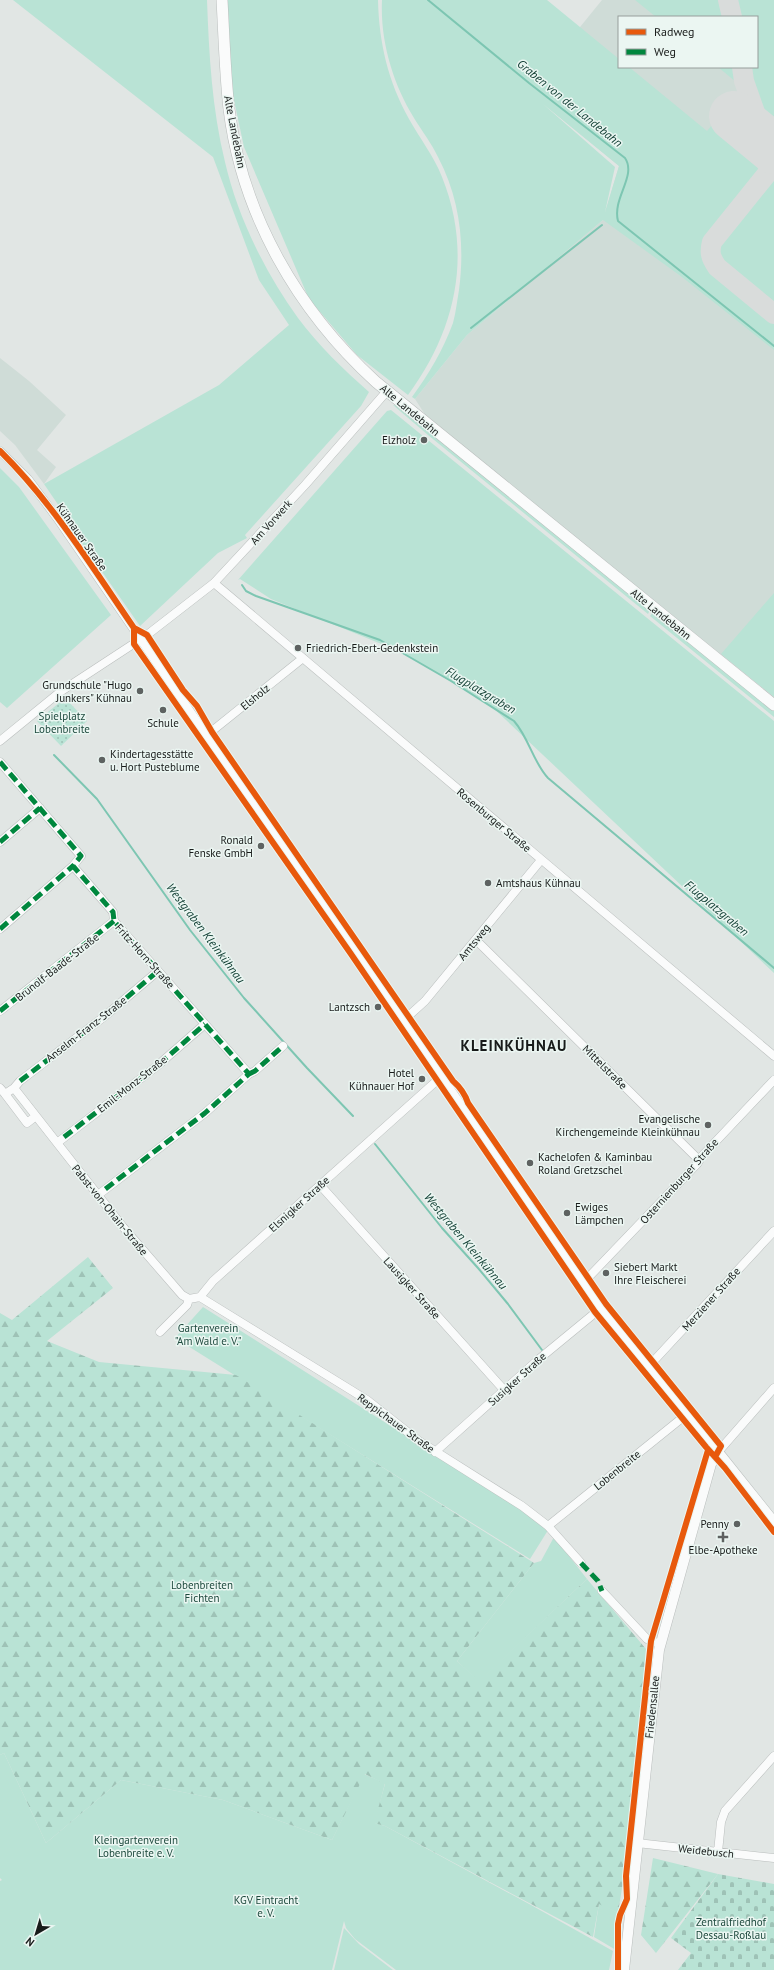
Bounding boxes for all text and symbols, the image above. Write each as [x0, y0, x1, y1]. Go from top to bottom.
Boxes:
legend [618, 16, 758, 68]
text: Radweg [654, 24, 695, 39]
text: Weg [654, 44, 676, 59]
water label: Graben von der Landebahn [514, 56, 626, 150]
street label: Alte Landebahn [221, 95, 249, 169]
street label: Alte Landebahn [377, 381, 443, 439]
place label: Elzholz [382, 433, 416, 447]
marker: Elzholz [419, 435, 429, 445]
street label: Am Vorwerk [247, 496, 295, 547]
street label: Kühnauer Straße [54, 501, 111, 574]
street label: Alte Landebahn [628, 585, 694, 643]
place label: Friedrich-Ebert-Gedenkstein [306, 641, 438, 655]
marker: Friedrich-Ebert-Gedenkstein [293, 643, 303, 653]
water label: Flugplatzgraben [443, 663, 519, 717]
place label: Grundschule "Hugo Junkers" Kühnau [42, 678, 132, 705]
street label: Elsholz [237, 681, 273, 713]
marker: Grundschule "Hugo Junkers" Kühnau [135, 686, 145, 696]
marker: Schule [158, 705, 168, 715]
park label: Spielplatz Lobenbreite [34, 709, 90, 736]
place label: Schule [147, 716, 179, 730]
place label: Kindertagesstätte u. Hort Pusteblume [110, 747, 200, 774]
marker: Kindertagesstätte u. Hort Pusteblume [97, 755, 107, 765]
street label: Rosenburger Straße [454, 785, 534, 855]
place label: Ronald Fenske GmbH [188, 833, 253, 860]
marker: Ronald Fenske GmbH [256, 841, 266, 851]
place label: Amtshaus Kühnau [496, 876, 581, 890]
water label: Flugplatzgraben [682, 877, 752, 939]
marker: Amtshaus Kühnau [483, 878, 493, 888]
water label: Westgraben Kleinkühnau [163, 880, 249, 986]
street label: Fritz-Horn-Straße [112, 921, 178, 992]
street label: Amtsweg [455, 921, 493, 963]
street label: Brunolf-Baade-Straße [12, 930, 102, 1004]
street label: Anselm-Franz-Straße [43, 993, 130, 1065]
place label: Lantzsch [329, 1000, 370, 1014]
marker: Lantzsch [373, 1002, 383, 1012]
district label: KLEINKÜHNAU [461, 1036, 567, 1055]
street label: Mittelstraße [580, 1042, 631, 1093]
street label: Emil-Monz-Straße [94, 1052, 170, 1116]
place label: Hotel Kühnauer Hof [349, 1066, 415, 1093]
marker: Hotel Kühnauer Hof [417, 1074, 427, 1084]
place label: Evangelische Kirchengemeinde Kleinkühnau [556, 1112, 700, 1139]
marker: Evangelische Kirchengemeinde Kleinkühnau [703, 1120, 713, 1130]
street label: Osternienburger Straße [637, 1135, 721, 1227]
place label: Kachelofen & Kaminbau Roland Gretzschel [538, 1150, 652, 1177]
marker: Kachelofen & Kaminbau Roland Gretzschel [525, 1158, 535, 1168]
street label: Pabst-von-Ohain-Straße [69, 1162, 151, 1259]
street label: Elsnigker Straße [266, 1173, 333, 1235]
water label: Westgraben Kleinkühnau [421, 1190, 511, 1292]
place label: Ewiges Lämpchen [575, 1200, 624, 1227]
marker: Ewiges Lämpchen [562, 1208, 572, 1218]
street label: Lausigker Straße [380, 1254, 444, 1322]
place label: Siebert Markt Ihre Fleischerei [614, 1260, 686, 1287]
street label: Merziener Straße [679, 1264, 743, 1334]
marker: Siebert Markt Ihre Fleischerei [601, 1268, 611, 1278]
park label: Gartenverein "Am Wald e. V." [175, 1321, 242, 1348]
street label: Susigker Straße [485, 1349, 549, 1409]
street label: Reppichauer Straße [355, 1390, 438, 1456]
street label: Lobenbreite [591, 1447, 643, 1493]
place label: Penny [700, 1517, 730, 1531]
marker: Penny [732, 1519, 742, 1529]
marker: Elbe-Apotheke [718, 1532, 728, 1542]
place label: Elbe-Apotheke [689, 1543, 758, 1557]
park label: Lobenbreiten Fichten [171, 1578, 233, 1605]
street label: Friedensallee [642, 1675, 662, 1739]
park label: Kleingartenverein Lobenbreite e. V. [94, 1833, 178, 1860]
street label: Weidebusch [677, 1841, 735, 1861]
park label: KGV Eintracht e. V. [234, 1893, 298, 1920]
north arrow [16, 1914, 56, 1954]
park label: Zentralfriedhof Dessau-Roßlau [696, 1915, 767, 1942]
text: N [23, 1934, 37, 1950]

